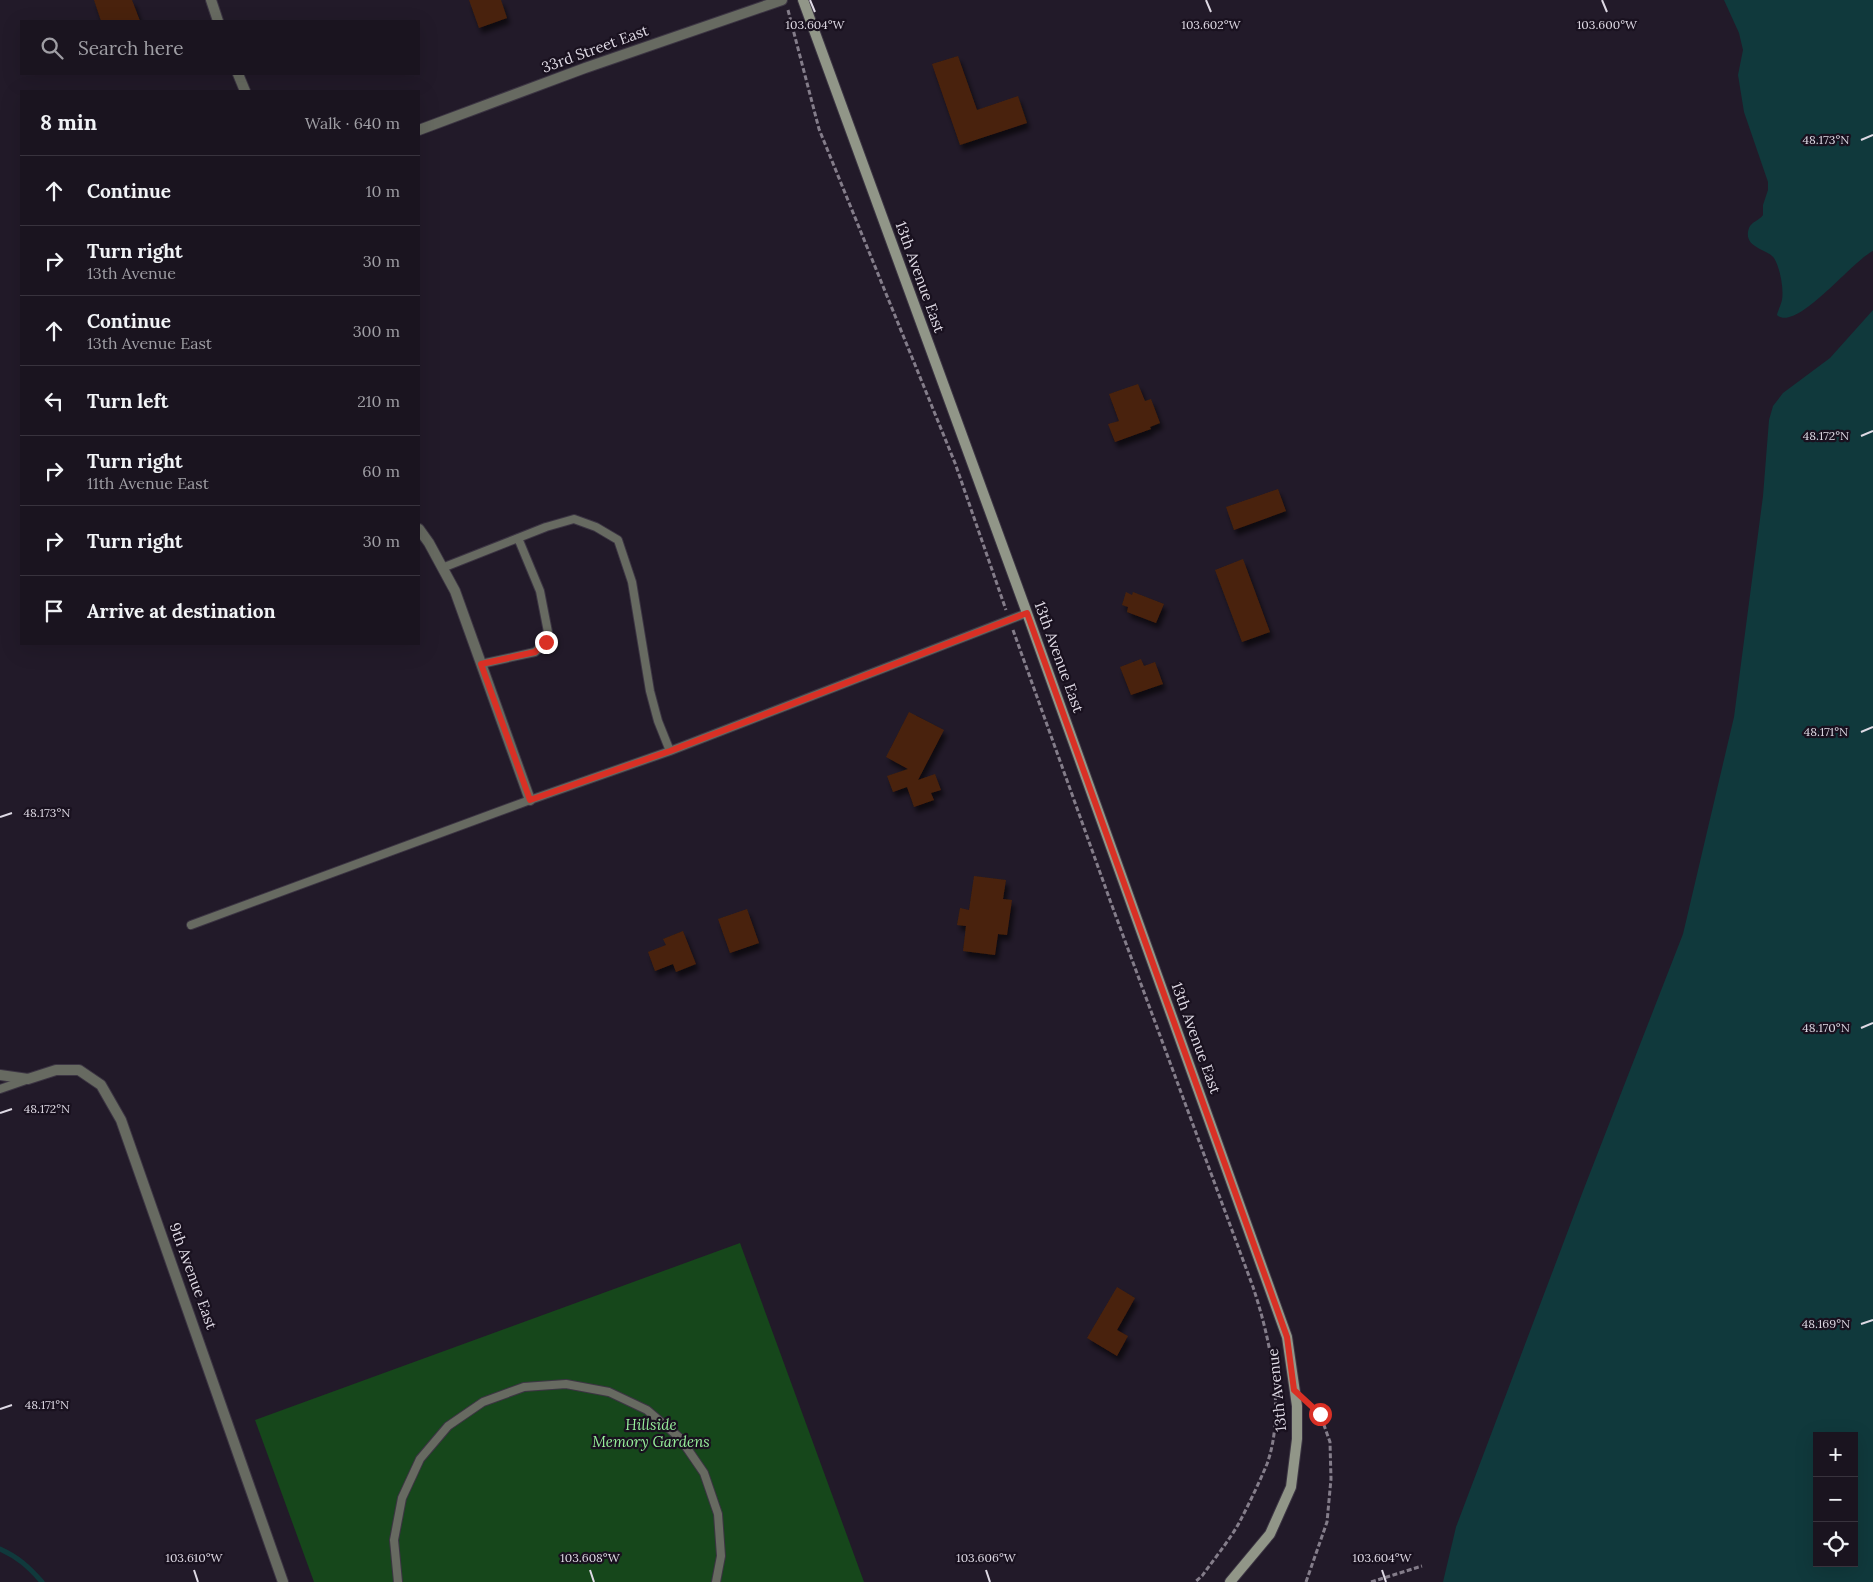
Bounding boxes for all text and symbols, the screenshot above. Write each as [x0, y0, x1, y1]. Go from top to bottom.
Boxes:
text: 103.604°W [786, 17, 845, 32]
text: 103.602°W [1182, 17, 1241, 32]
text: 103.600°W [1577, 17, 1638, 32]
search box [20, 20, 420, 75]
street label: 33rd Street East [539, 20, 651, 77]
icon: search [38, 34, 66, 62]
text: Search here [78, 36, 184, 60]
text: 8 min [40, 109, 97, 136]
text: Walk · 640 m [305, 113, 400, 133]
text: 48.173°N [1803, 132, 1849, 147]
icon: ahead [40, 177, 68, 205]
text: Continue [87, 179, 171, 203]
text: 10 m [366, 181, 400, 201]
street label: 13th Avenue East [891, 218, 950, 335]
text: Turn right [87, 239, 183, 263]
icon: right [40, 247, 68, 275]
text: 30 m [363, 251, 400, 271]
text: 13th Avenue [87, 263, 176, 283]
text: Continue [87, 309, 171, 333]
icon: ahead [40, 317, 68, 345]
text: 300 m [353, 321, 400, 341]
text: 13th Avenue East [87, 333, 212, 353]
icon: left [40, 387, 68, 415]
text: Turn left [87, 389, 168, 413]
text: 210 m [357, 391, 400, 411]
text: 48.172°N [1803, 428, 1849, 443]
text: Turn right [87, 449, 183, 473]
icon: right [40, 457, 68, 485]
text: 60 m [362, 461, 400, 481]
text: 11th Avenue East [87, 473, 209, 493]
icon: right [40, 527, 68, 555]
text: Turn right [87, 529, 183, 553]
text: 30 m [363, 531, 400, 551]
icon: arrive [40, 597, 68, 625]
street label: 13th Avenue East [1030, 598, 1089, 715]
text: Arrive at destination [87, 599, 276, 623]
route end [535, 631, 558, 654]
text: 48.171°N [1804, 724, 1848, 739]
text: 48.173°N [24, 805, 70, 820]
street label: 13th Avenue East [1167, 979, 1226, 1096]
text: 48.170°N [1802, 1020, 1850, 1035]
text: 48.172°N [24, 1101, 70, 1116]
street label: 9th Avenue East [165, 1220, 222, 1332]
text: 48.169°N [1802, 1316, 1850, 1331]
street label: 13th Avenue [1263, 1348, 1290, 1433]
text: 48.171°N [25, 1397, 69, 1412]
route start [1309, 1403, 1332, 1426]
park label: Hillside Memory Gardens [592, 1415, 710, 1451]
map controls [1813, 1432, 1858, 1567]
button: + [1813, 1432, 1858, 1477]
button: − [1813, 1477, 1858, 1522]
button: locate [1813, 1522, 1858, 1567]
text: 103.610°W [166, 1550, 223, 1565]
text: 103.608°W [560, 1550, 621, 1565]
text: 103.606°W [956, 1550, 1017, 1565]
text: 103.604°W [1353, 1550, 1412, 1565]

